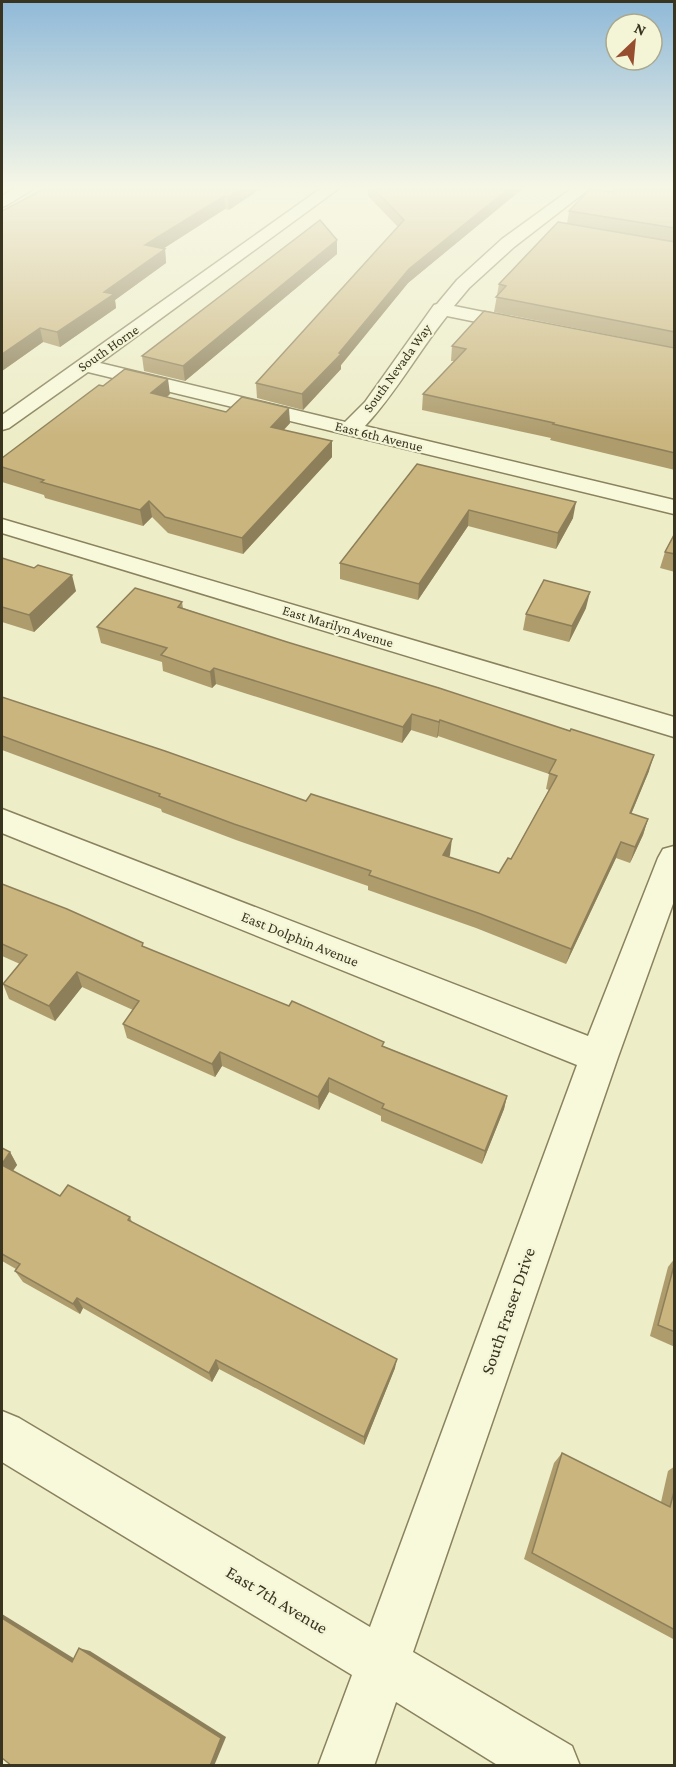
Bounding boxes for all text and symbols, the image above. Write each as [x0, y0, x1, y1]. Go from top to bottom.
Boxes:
north arrow [604, 12, 664, 72]
text: N [632, 19, 649, 39]
street label: South Nevada Way [360, 320, 435, 415]
street label: South Horne [75, 321, 141, 375]
street label: East 6th Avenue [333, 417, 425, 455]
street label: East Marilyn Avenue [281, 602, 395, 650]
street label: East Dolphin Avenue [239, 908, 361, 971]
street label: South Fraser Drive [477, 1245, 539, 1377]
street label: East 7th Avenue [223, 1562, 331, 1638]

